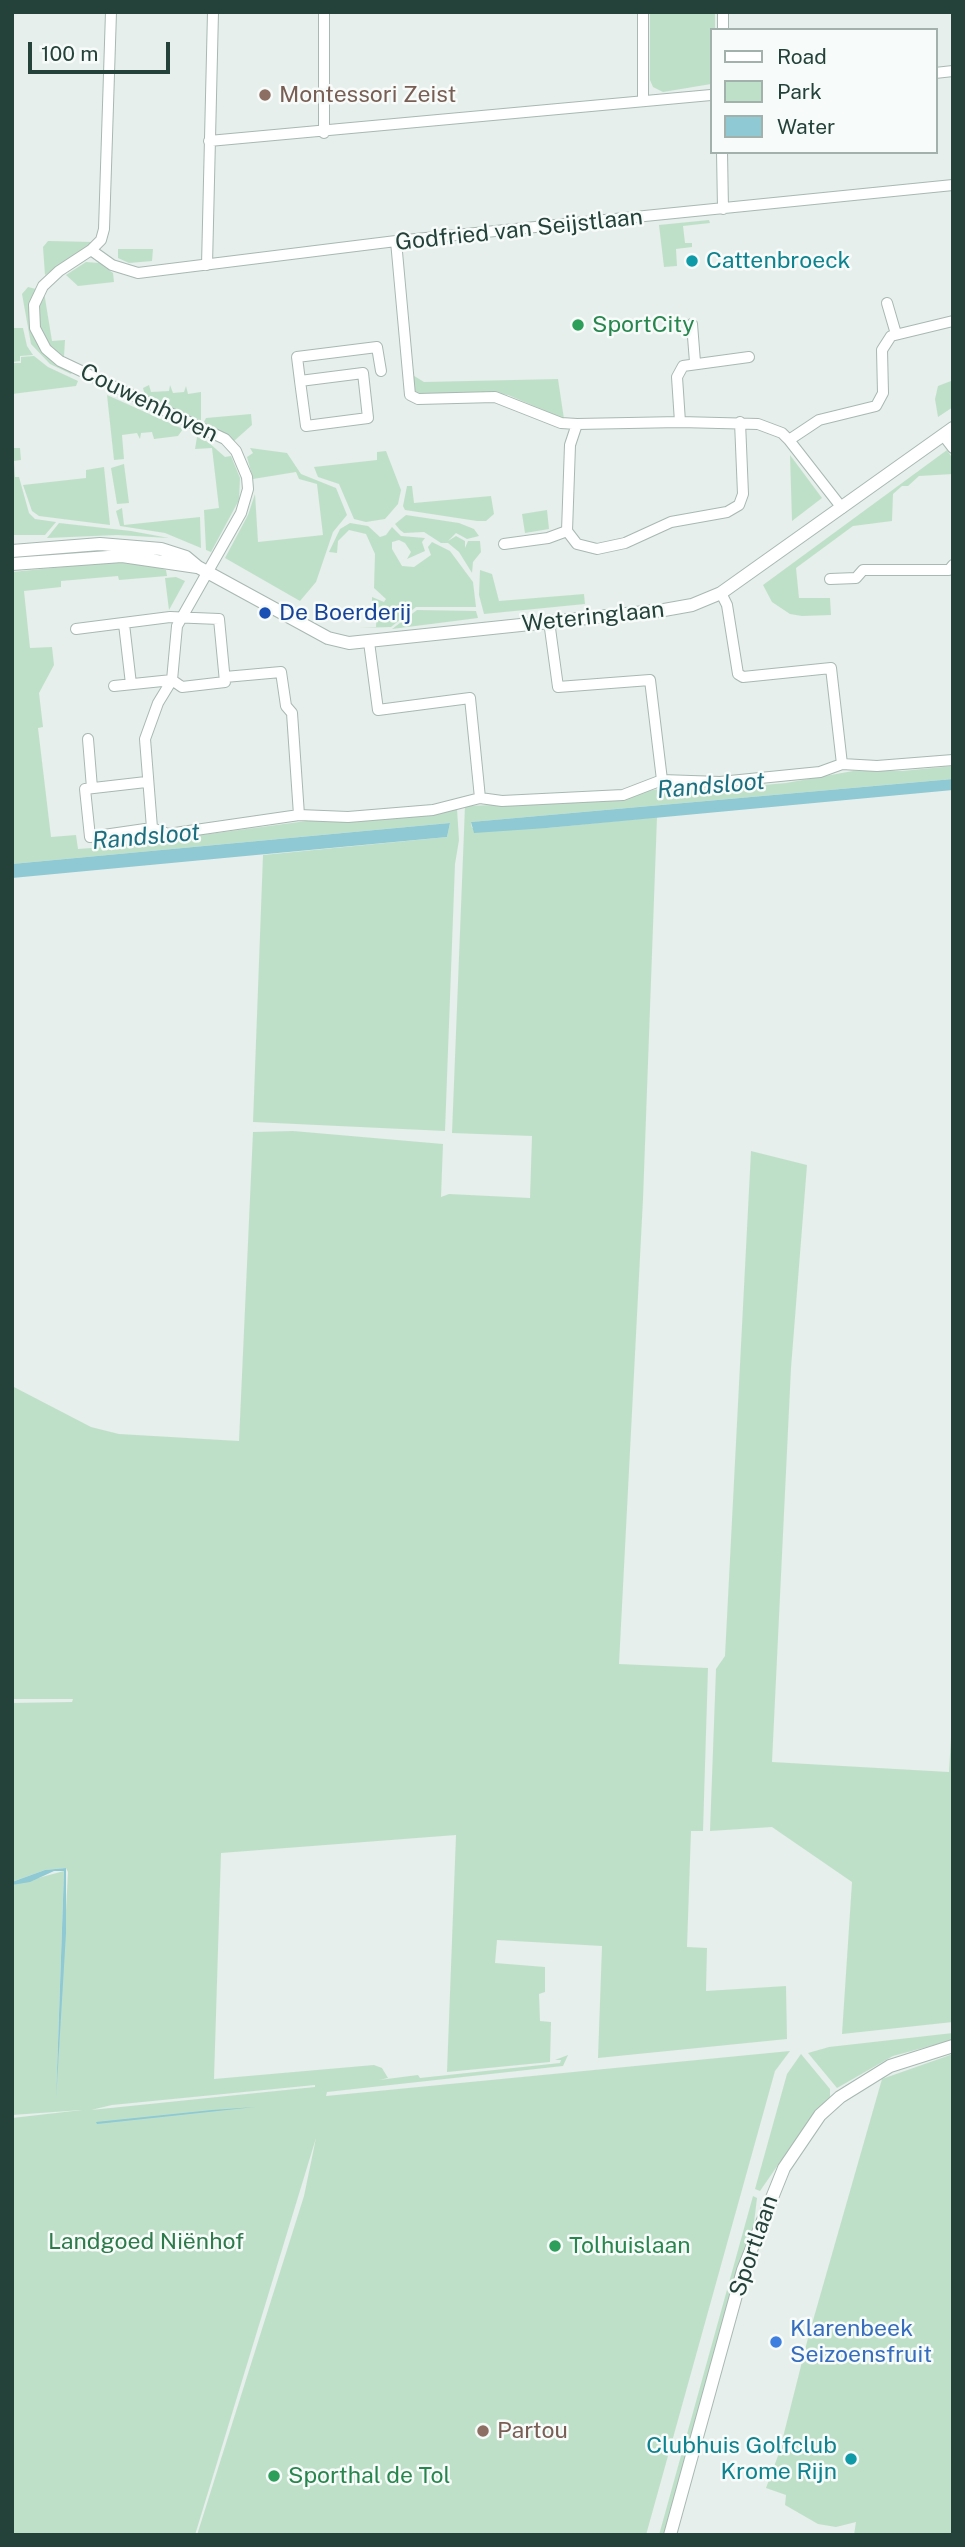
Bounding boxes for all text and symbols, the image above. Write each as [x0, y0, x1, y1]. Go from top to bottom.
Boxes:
scale bar [32, 28, 173, 72]
legend [710, 28, 937, 154]
text: 100 m [41, 41, 98, 66]
text: Road [777, 44, 827, 69]
text: Park [777, 79, 822, 104]
place label: Montessori Zeist [279, 81, 456, 109]
marker: Montessori Zeist [257, 87, 273, 103]
text: Water [777, 114, 835, 139]
street label: Godfried van Seijstlaan [394, 203, 644, 257]
place label: Cattenbroeck [706, 247, 850, 275]
marker: Cattenbroeck [684, 253, 700, 269]
place label: SportCity [592, 311, 694, 339]
marker: SportCity [570, 317, 586, 333]
street label: Couwenhoven [76, 358, 222, 448]
street label: Weteringlaan [520, 596, 666, 638]
place label: De Boerderij [279, 599, 411, 627]
marker: De Boerderij [257, 605, 273, 621]
water label: Randsloot [656, 767, 766, 805]
water label: Randsloot [91, 818, 201, 856]
street label: Sportlaan [724, 2192, 784, 2300]
park label: Landgoed Niënhof [48, 2228, 244, 2256]
place label: Tolhuislaan [569, 2232, 691, 2260]
marker: Tolhuislaan [547, 2238, 563, 2254]
place label: Klarenbeek Seizoensfruit [790, 2315, 932, 2369]
marker: Klarenbeek Seizoensfruit [768, 2334, 784, 2350]
place label: Partou [497, 2417, 568, 2445]
marker: Partou [475, 2423, 491, 2439]
place label: Clubhuis Golfclub Krome Rijn [646, 2432, 837, 2486]
marker: Clubhuis Golfclub Krome Rijn [843, 2451, 859, 2467]
place label: Sporthal de Tol [288, 2462, 451, 2490]
marker: Sporthal de Tol [266, 2468, 282, 2484]

